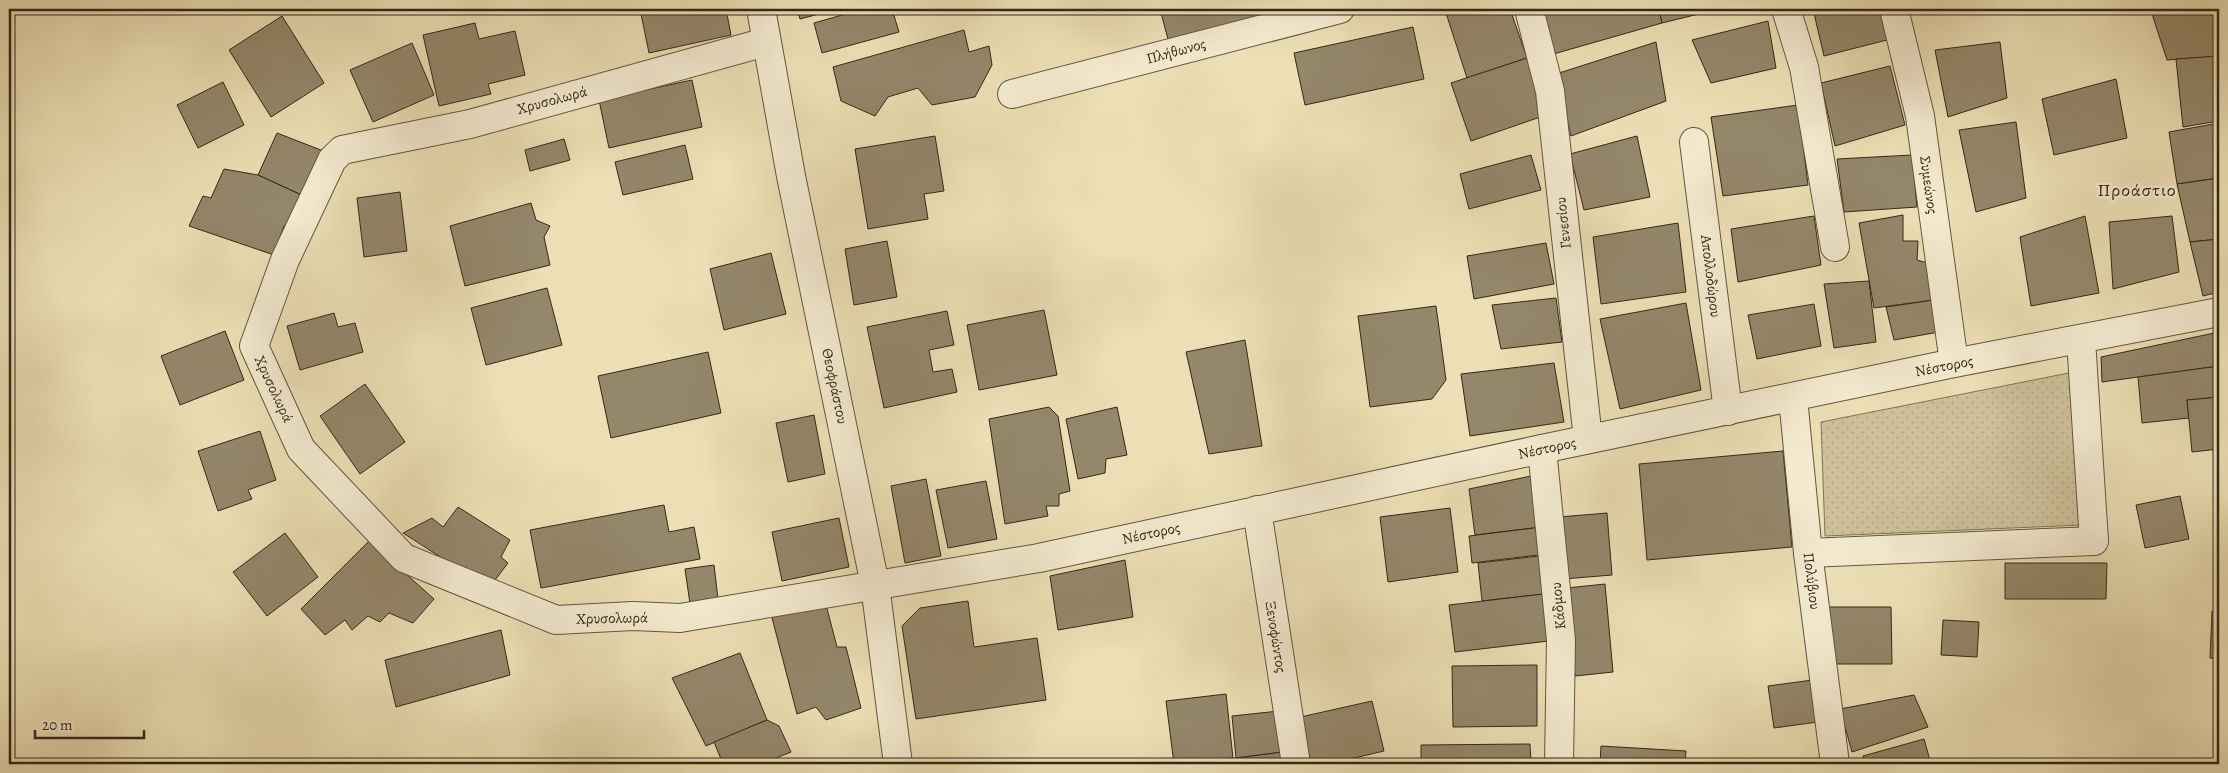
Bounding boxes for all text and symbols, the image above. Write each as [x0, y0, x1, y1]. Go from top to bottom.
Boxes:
street label: Πλήθωνος [1144, 33, 1208, 69]
street label: Χρυσολωρά [515, 81, 589, 119]
street label: Συμεώνος [1915, 155, 1943, 215]
district label: Προάστιο [2097, 178, 2177, 202]
street label: Γενεσίου [1550, 196, 1576, 250]
street label: Απολλοδώρου [1696, 233, 1726, 319]
street label: Θεοφράστου [817, 346, 853, 426]
street label: Νέστορος [1913, 351, 1975, 381]
street label: Χρυσολωρά [250, 352, 298, 426]
street label: Νέστορος [1516, 432, 1578, 464]
street label: Νέστορος [1120, 517, 1182, 549]
street label: Πολύβιου [1799, 551, 1825, 611]
street label: Κάδμου [1546, 581, 1570, 631]
street label: Ξενοφώντος [1260, 600, 1292, 674]
street label: Χρυσολωρά [576, 607, 648, 629]
scale bar [35, 708, 144, 740]
text: 20 m [42, 715, 73, 735]

